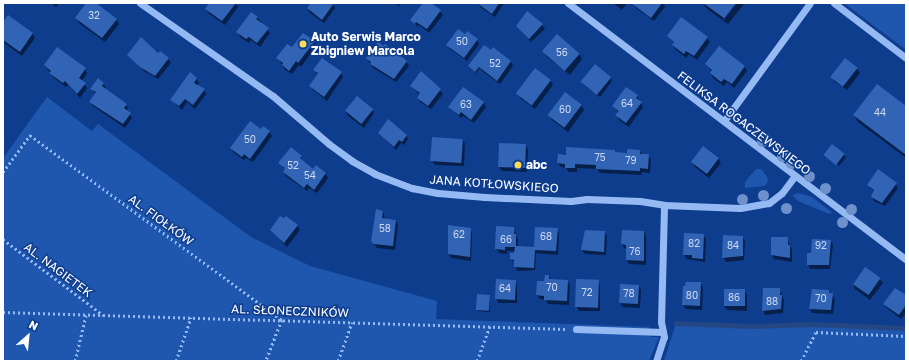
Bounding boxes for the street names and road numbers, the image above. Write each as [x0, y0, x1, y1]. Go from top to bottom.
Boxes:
street label: FELIKSA ROGACZEWSKIEGO [675, 68, 813, 178]
street label: JANA KOTŁOWSKIEGO [429, 172, 559, 196]
street label: AL. FIOŁKÓW [126, 192, 196, 248]
street label: AL. NAGIETEK [21, 240, 95, 300]
street label: AL. SŁONECZNIKÓW [231, 302, 349, 320]

